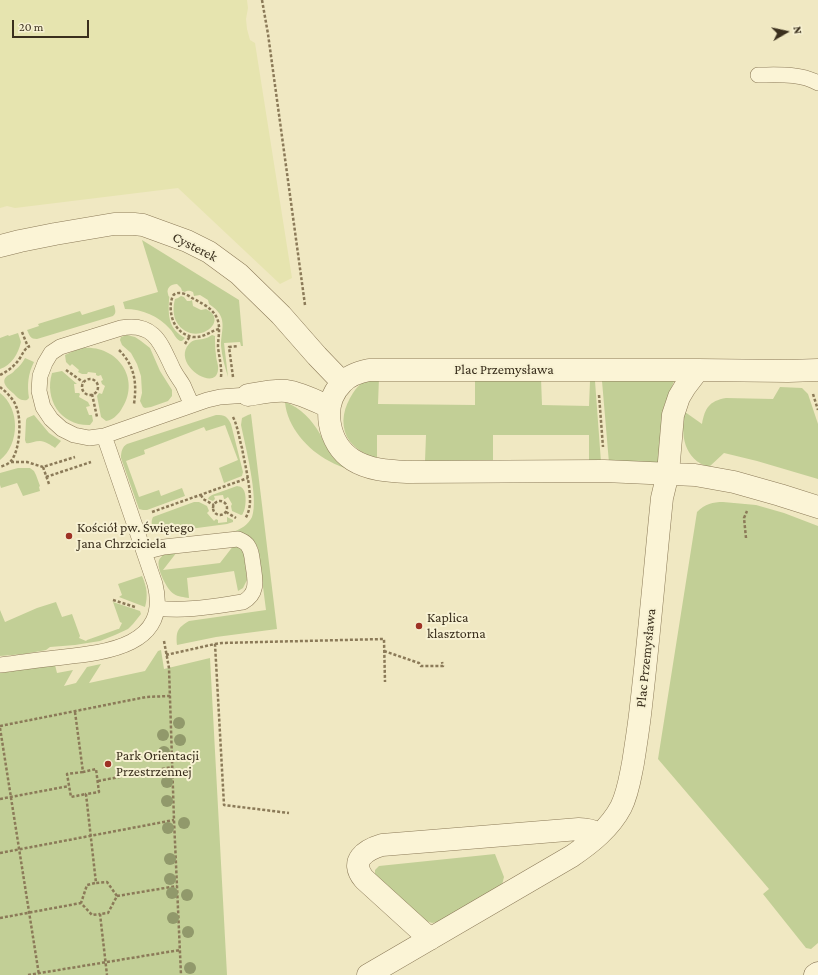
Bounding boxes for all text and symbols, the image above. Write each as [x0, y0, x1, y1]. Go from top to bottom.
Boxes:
scale bar [14, 12, 91, 38]
north arrow [766, 12, 806, 52]
text: 20 m [19, 20, 43, 34]
text: N [791, 25, 804, 35]
street label: Cysterek [170, 229, 220, 265]
street label: Plac Przemysława [454, 362, 554, 378]
place label: Kościół pw. Świętego Jana Chrzciciela [77, 520, 194, 552]
marker: Kościół pw. Świętego Jana Chrzciciela [64, 531, 74, 541]
street label: Plac Przemysława [632, 608, 660, 708]
place label: Kaplica klasztorna [427, 610, 486, 642]
marker: Kaplica klasztorna [414, 621, 424, 631]
place label: Park Orientacji Przestrzennej [116, 748, 199, 780]
marker: Park Orientacji Przestrzennej [103, 759, 113, 769]

